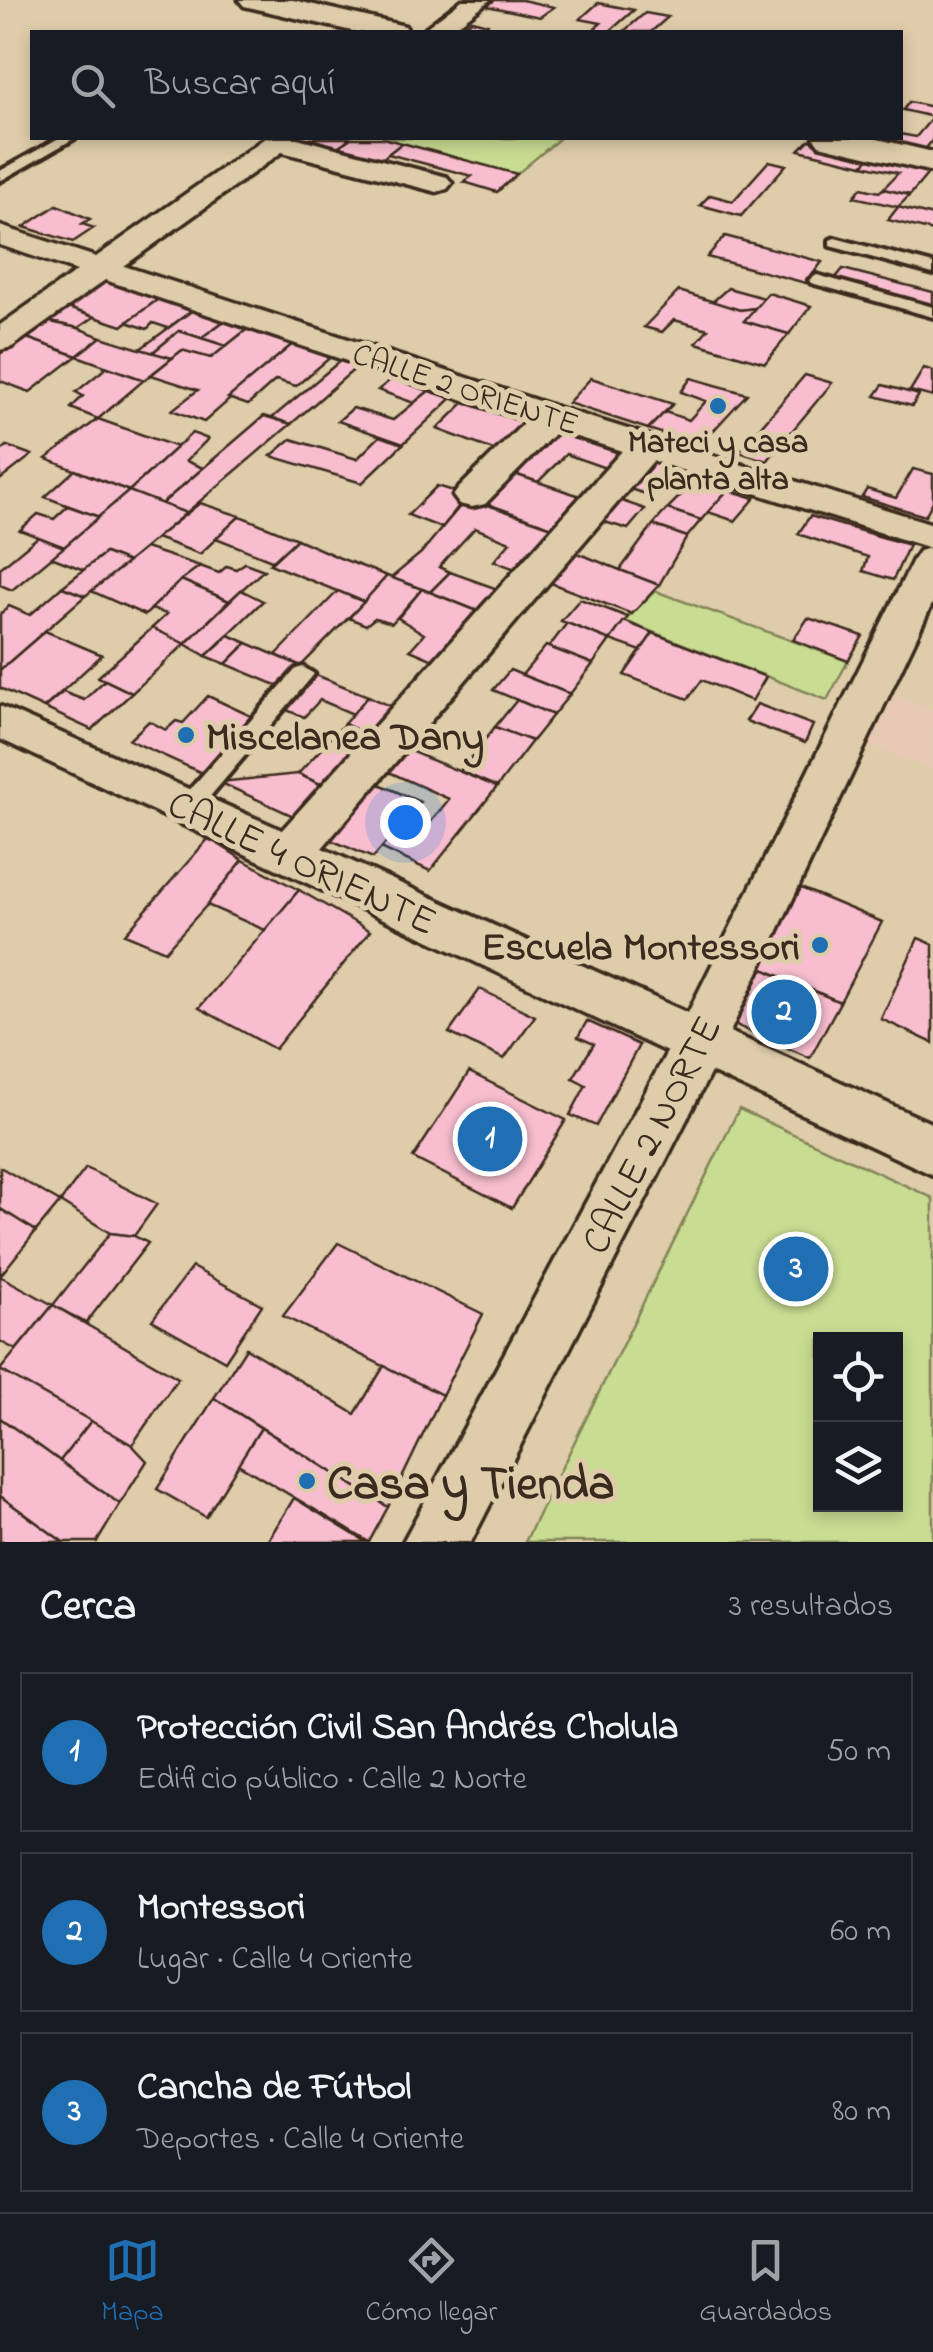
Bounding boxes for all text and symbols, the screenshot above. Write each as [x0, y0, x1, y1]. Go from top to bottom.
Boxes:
search box [30, 30, 903, 140]
text: Buscar aquí [145, 57, 335, 113]
icon: search [65, 58, 120, 113]
street label: CALLE 2 ORIENTE [346, 333, 584, 450]
marker: Mateci y casa planta alta [707, 395, 729, 417]
place label: Mateci y casa planta alta [628, 421, 808, 505]
place label: Miscelanea Dany [206, 710, 484, 769]
marker: Miscelanea Dany [175, 724, 197, 746]
street label: CALLE 4 ORIENTE [157, 777, 445, 953]
your location [380, 797, 431, 848]
place label: Escuela Montessori [481, 920, 800, 979]
marker: Escuela Montessori [809, 934, 831, 956]
pin: 2 [752, 974, 816, 1050]
street label: CALLE 2 NORTE [569, 1007, 739, 1265]
pin: 1 [458, 1102, 522, 1176]
pin: 3 [764, 1232, 828, 1306]
map controls [813, 1332, 903, 1512]
button: locate [813, 1332, 903, 1422]
button: layers [813, 1422, 903, 1512]
place label: Casa y Tienda [327, 1451, 615, 1521]
marker: Casa y Tienda [296, 1470, 318, 1492]
text: Cerca [40, 1577, 136, 1638]
text: 3 resultados [729, 1584, 893, 1631]
text: Protección Civil San Andrés Cholula [137, 1701, 678, 1757]
text: 1 [69, 1729, 80, 1776]
text: 50 m [826, 1729, 891, 1776]
text: Edificio público · Calle 2 Norte [137, 1757, 527, 1804]
text: Montessori [137, 1881, 305, 1937]
text: 2 [67, 1909, 82, 1956]
text: 60 m [830, 1909, 891, 1956]
text: Lugar · Calle 4 Oriente [137, 1937, 413, 1984]
text: Cancha de Fútbol [137, 2061, 411, 2117]
text: 3 [68, 2089, 81, 2136]
text: 80 m [832, 2089, 891, 2136]
text: Deportes · Calle 4 Oriente [137, 2117, 464, 2164]
tab: Mapa [101, 2233, 164, 2334]
tab: Cómo llegar [366, 2233, 497, 2334]
tab: Guardados [699, 2233, 832, 2334]

